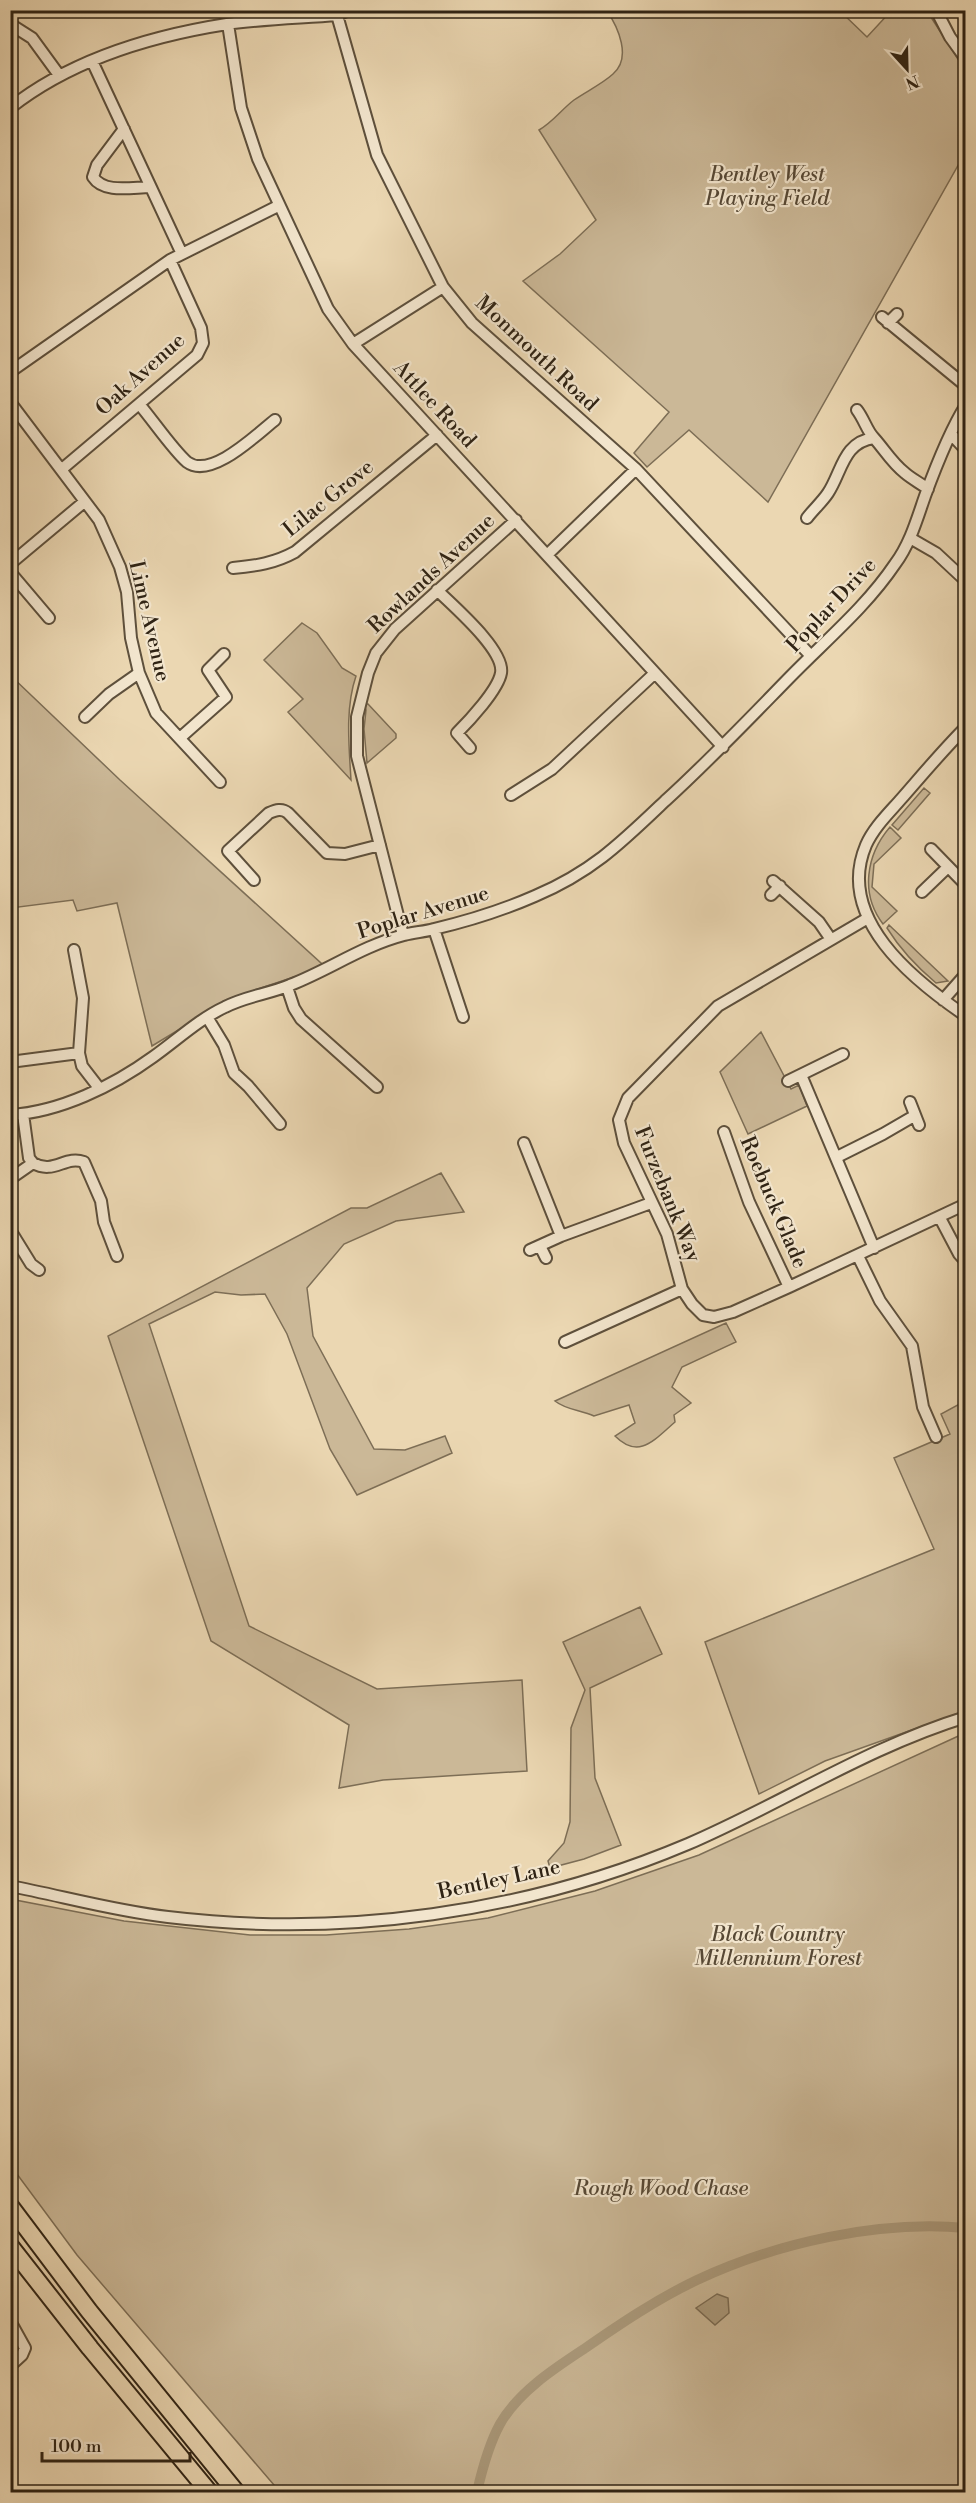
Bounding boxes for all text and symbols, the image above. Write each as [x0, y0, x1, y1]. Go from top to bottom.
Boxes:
north arrow [877, 39, 937, 99]
text: N [902, 70, 922, 94]
park label: Bentley West Playing Field [704, 162, 830, 212]
street label: Monmouth Road [470, 290, 603, 417]
street label: Oak Avenue [91, 328, 191, 422]
street label: Attlee Road [387, 355, 481, 454]
street label: Lilac Grove [278, 454, 379, 543]
street label: Rowlands Avenue [363, 508, 501, 639]
street label: Poplar Drive [781, 553, 882, 659]
street label: Lime Avenue [122, 558, 176, 684]
street label: Poplar Avenue [354, 881, 492, 945]
street label: Furzebank Way [628, 1123, 706, 1267]
street label: Roebuck Glade [733, 1132, 813, 1273]
street label: Bentley Lane [435, 1854, 563, 1906]
park label: Black Country Millennium Forest [694, 1922, 863, 1972]
park label: Rough Wood Chase [573, 2176, 748, 2202]
scale bar [42, 2425, 190, 2463]
text: 100 m [51, 2435, 102, 2458]

